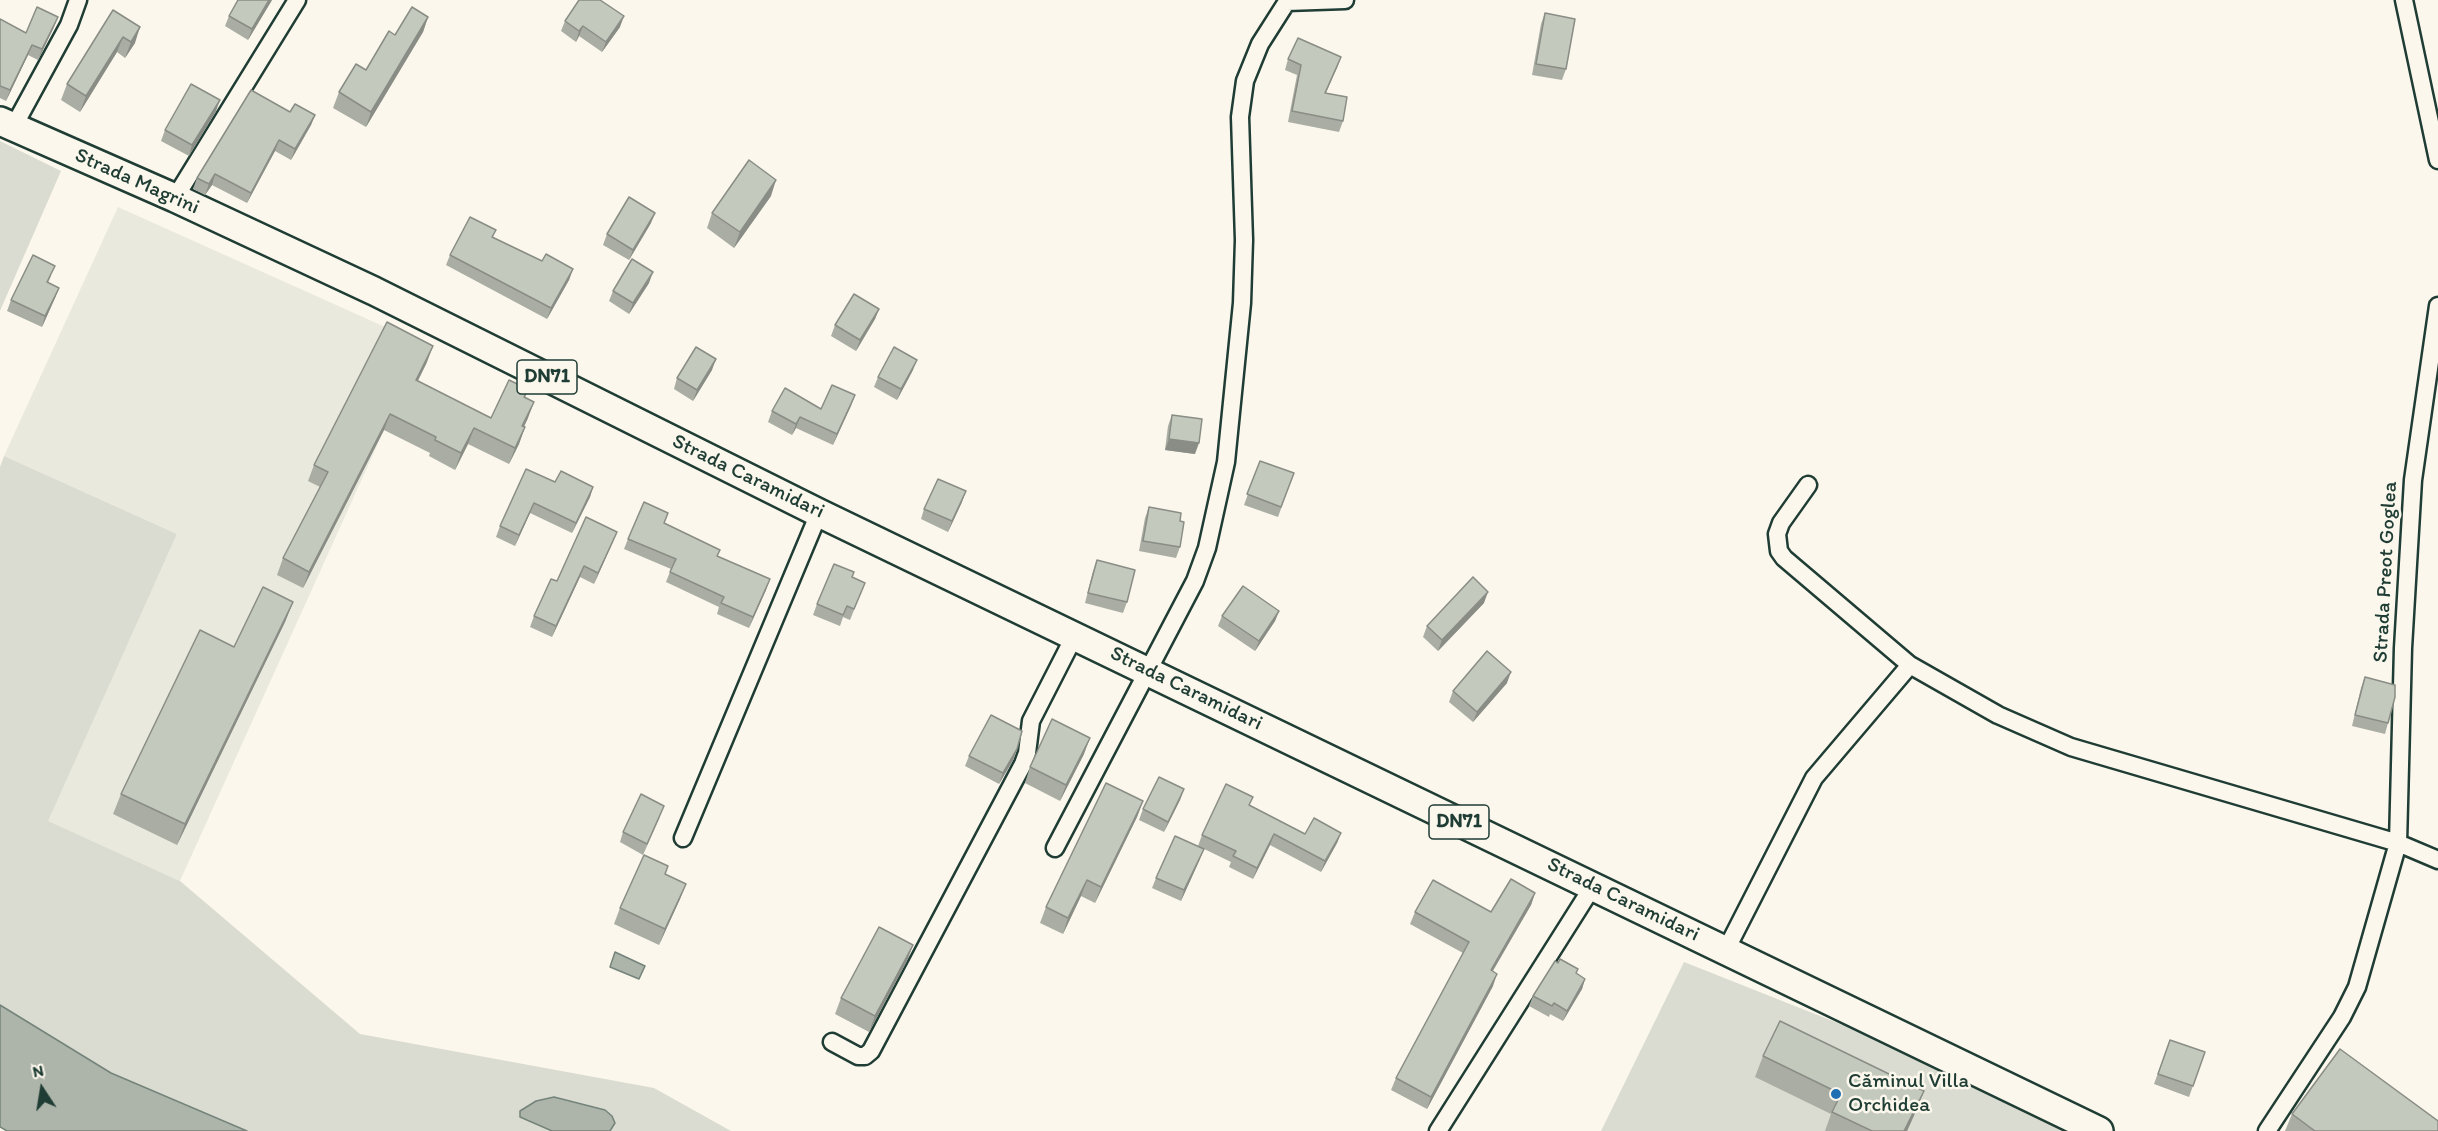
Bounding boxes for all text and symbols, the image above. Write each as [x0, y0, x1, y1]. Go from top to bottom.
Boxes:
street label: Strada Magrini [71, 143, 203, 221]
road number: DN71 [517, 360, 577, 394]
street label: Strada Caramidari [668, 429, 828, 525]
street label: Strada Preot Goglea [2369, 481, 2403, 663]
street label: Strada Caramidari [1106, 641, 1266, 737]
road number: DN71 [1429, 805, 1489, 839]
street label: Strada Caramidari [1543, 852, 1703, 948]
north arrow [12, 1059, 72, 1119]
text: N [31, 1060, 45, 1081]
place label: Căminul Villa Orchidea [1848, 1069, 1969, 1119]
marker: Căminul Villa Orchidea [1829, 1087, 1843, 1101]

